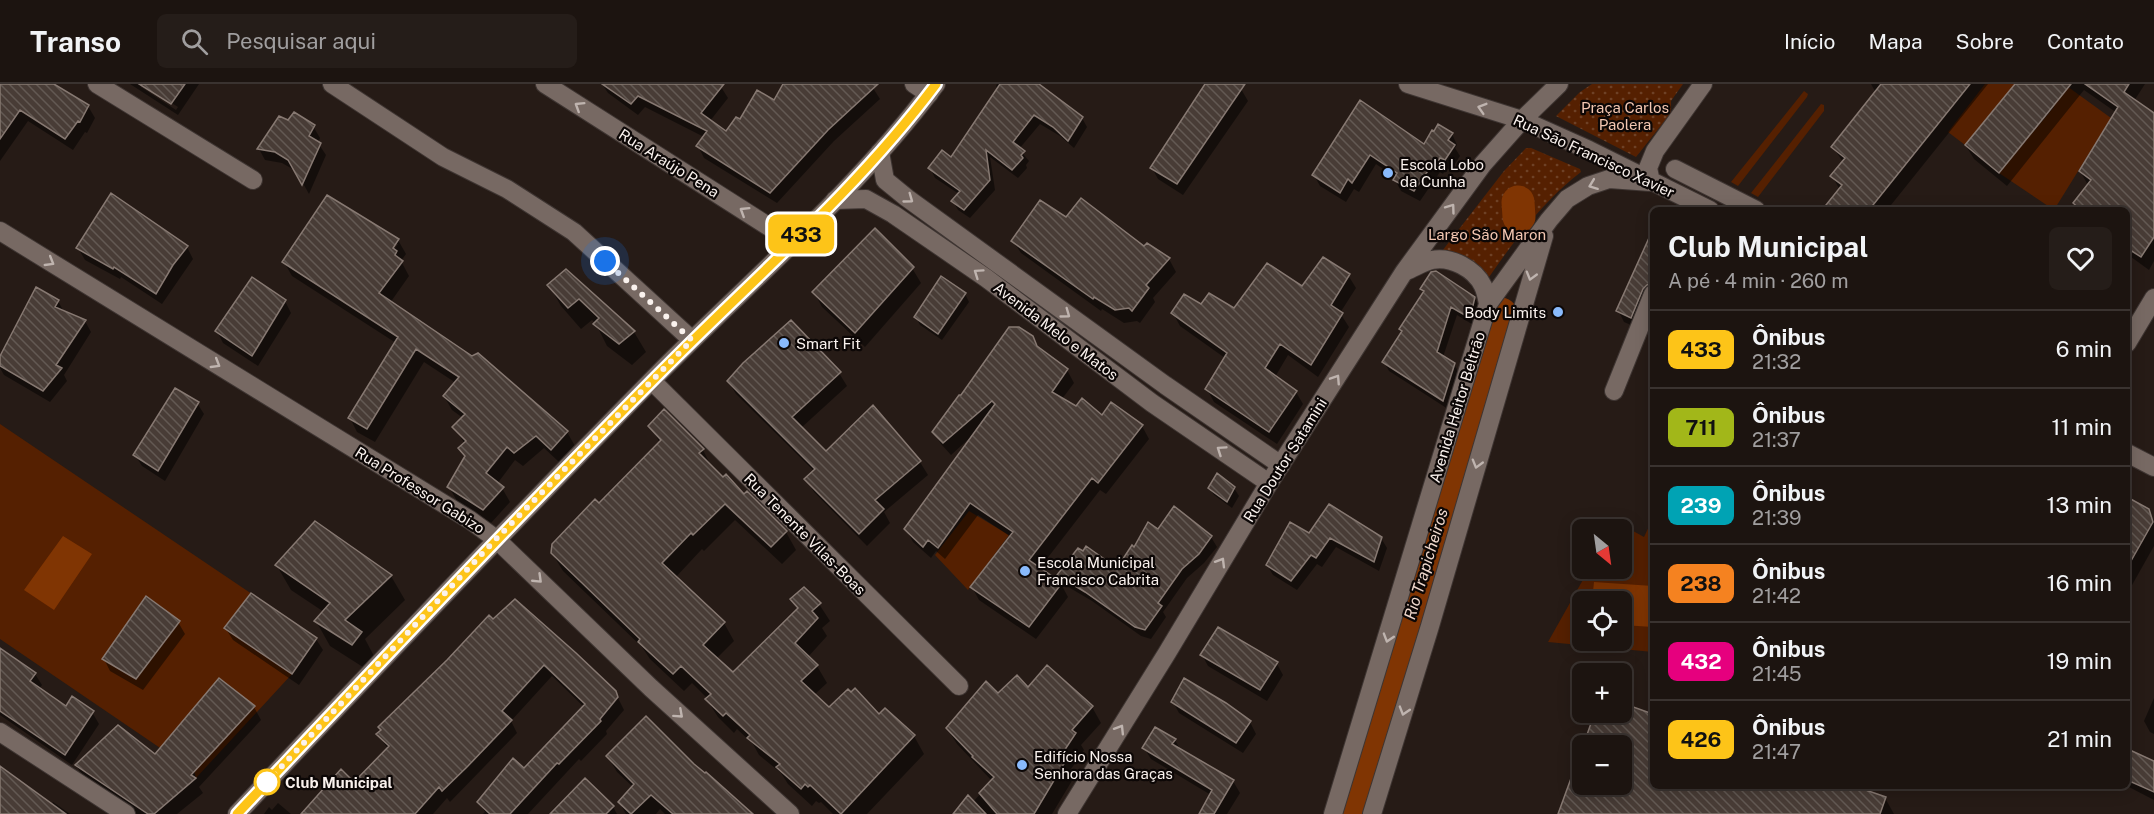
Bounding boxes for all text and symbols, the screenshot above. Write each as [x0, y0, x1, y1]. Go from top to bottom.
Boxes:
search box [157, 14, 577, 68]
text: Transo [30, 25, 121, 58]
icon: search [178, 25, 211, 58]
text: Pesquisar aqui [226, 28, 376, 54]
text: Início [1784, 29, 1835, 54]
text: Mapa [1868, 29, 1923, 54]
text: Sobre [1956, 29, 2014, 54]
text: Contato [2047, 29, 2124, 54]
park label: Praça Carlos Paolera [1581, 99, 1669, 133]
one-way arrow [575, 102, 586, 113]
one-way arrow [1477, 103, 1488, 115]
street label: Rua São Francisco Xavier [1511, 111, 1677, 201]
street label: Rua Araújo Pena [616, 125, 722, 201]
place label: Escola Lobo da Cunha [1400, 156, 1484, 190]
marker: Escola Lobo da Cunha [1381, 166, 1395, 180]
one-way arrow [1588, 178, 1599, 190]
one-way arrow [902, 191, 913, 202]
one-way arrow [1444, 203, 1455, 214]
one-way arrow [740, 206, 750, 218]
line badge: 433 [766, 214, 836, 254]
text: 433 [780, 222, 822, 247]
park label: Largo São Maron [1428, 226, 1546, 243]
button: heart [2049, 227, 2112, 290]
text: Club Municipal [1668, 230, 1868, 263]
your location [590, 246, 620, 276]
one-way arrow [44, 254, 54, 266]
one-way arrow [974, 269, 985, 280]
text: A pé · 4 min · 260 m [1668, 269, 1849, 293]
one-way arrow [1526, 271, 1539, 281]
street label: Avenida Melo e Matos [990, 279, 1122, 383]
place label: Body Limits [1464, 304, 1546, 321]
marker: Body Limits [1551, 305, 1565, 319]
one-way arrow [1060, 306, 1071, 317]
text: Ônibus [1752, 324, 1825, 350]
street label: Avenida Heitor Beltrão [1426, 329, 1488, 485]
place label: Smart Fit [796, 335, 861, 352]
marker: Smart Fit [777, 336, 791, 350]
text: 6 min [2056, 336, 2112, 362]
text: 433 [1680, 337, 1722, 362]
text: 21:32 [1752, 350, 1801, 374]
one-way arrow [210, 356, 220, 368]
one-way arrow [1328, 375, 1340, 385]
street label: Rua Doutor Satamini [1240, 395, 1330, 525]
text: Ônibus [1752, 402, 1825, 428]
text: 11 min [2051, 414, 2112, 440]
text: 711 [1685, 415, 1717, 440]
text: 21:37 [1752, 428, 1801, 452]
street label: Rua Professor Gabizo [352, 443, 488, 537]
one-way arrow [1216, 446, 1227, 457]
one-way arrow [1472, 458, 1484, 469]
street label: Rua Tenente Vilas-Boas [741, 470, 869, 598]
text: Ônibus [1752, 480, 1825, 506]
text: 13 min [2047, 492, 2112, 518]
text: 239 [1680, 493, 1722, 518]
water label: Rio Trapicheiros [1400, 506, 1452, 622]
text: 21:39 [1752, 506, 1802, 530]
north arrow [1572, 519, 1632, 579]
map controls [1572, 519, 1632, 795]
place label: Escola Municipal Francisco Cabrita [1037, 554, 1159, 588]
one-way arrow [1214, 558, 1226, 568]
text: Ônibus [1752, 558, 1825, 584]
marker: Escola Municipal Francisco Cabrita [1018, 564, 1032, 578]
text: 16 min [2047, 570, 2112, 596]
text: 238 [1680, 571, 1722, 596]
one-way arrow [531, 572, 542, 583]
text: 21:42 [1752, 584, 1801, 608]
button: locate [1572, 591, 1632, 651]
one-way arrow [1382, 632, 1395, 643]
text: Ônibus [1752, 636, 1825, 662]
text: 19 min [2047, 648, 2112, 674]
text: 432 [1680, 649, 1722, 674]
text: 21:45 [1752, 662, 1802, 686]
button: + [1572, 663, 1632, 723]
one-way arrow [1399, 705, 1411, 716]
one-way arrow [673, 707, 683, 718]
text: Ônibus [1752, 714, 1825, 740]
one-way arrow [1113, 725, 1125, 735]
text: 21 min [2047, 726, 2112, 752]
text: 426 [1681, 727, 1721, 752]
button: − [1572, 735, 1632, 795]
text: 21:47 [1752, 740, 1801, 764]
place label: Edifício Nossa Senhora das Graças [1034, 748, 1173, 782]
marker: Edifício Nossa Senhora das Graças [1015, 758, 1029, 772]
marker: Club Municipal [254, 769, 280, 795]
place label: Club Municipal [285, 774, 392, 791]

